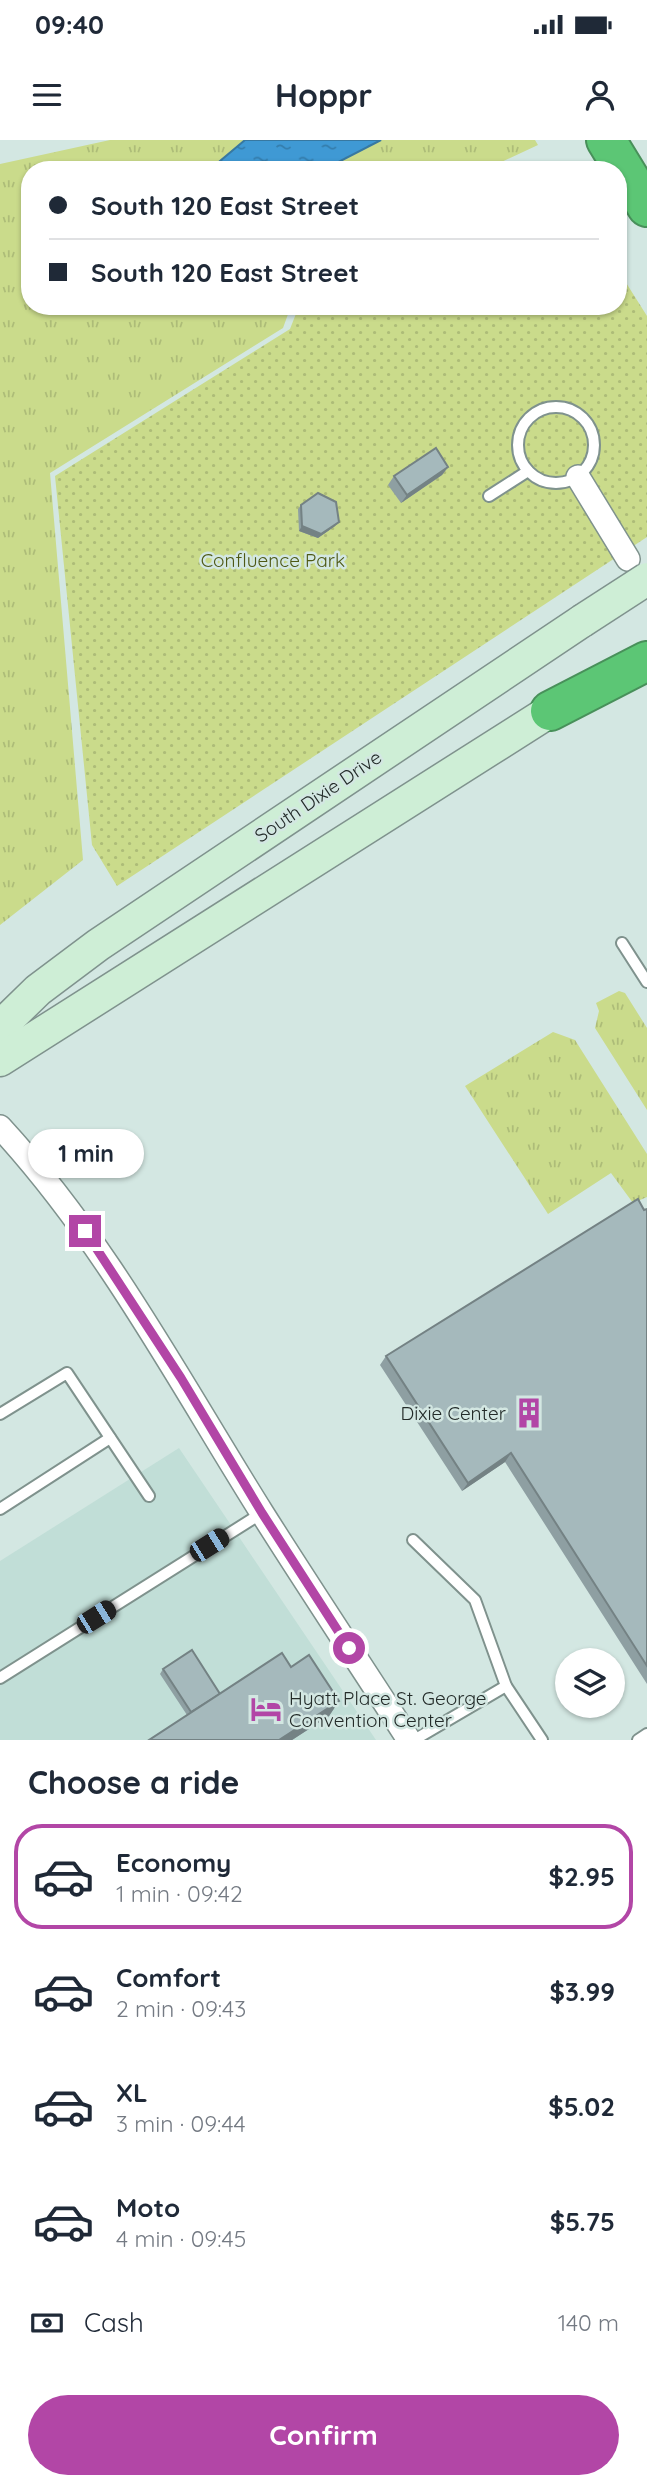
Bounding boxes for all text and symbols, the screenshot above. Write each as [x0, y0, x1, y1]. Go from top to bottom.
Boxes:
text: 09:40 [35, 8, 104, 41]
text: Hoppr [275, 75, 372, 115]
icon: menu [28, 76, 66, 114]
icon: person [581, 76, 619, 114]
text: South 120 East Street [91, 189, 359, 222]
text: South 120 East Street [91, 256, 359, 289]
park label: Confluence Park [201, 548, 345, 572]
street label: South Dixie Drive [250, 745, 386, 847]
callout: 1 min [27, 1130, 143, 1178]
text: 1 min [58, 1139, 114, 1168]
route end [69, 1215, 101, 1247]
building icon: Dixie Center [512, 1396, 546, 1430]
place label: Dixie Center [401, 1401, 507, 1425]
car [186, 1525, 233, 1565]
car [73, 1597, 120, 1637]
route start [333, 1632, 365, 1664]
map controls [555, 1648, 625, 1718]
button: layers [555, 1648, 625, 1718]
place label: Hyatt Place St. George Convention Center [289, 1686, 486, 1732]
hotel icon: Hyatt Place St. George Convention Center [249, 1692, 283, 1726]
text: Choose a ride [28, 1762, 240, 1802]
icon: car [32, 1845, 95, 1908]
text: Economy [116, 1846, 231, 1879]
text: $2.95 [548, 1860, 615, 1893]
text: 1 min · 09:42 [116, 1879, 243, 1908]
icon: car [32, 1960, 95, 2023]
text: Comfort [116, 1961, 221, 1994]
text: $3.99 [550, 1975, 615, 2008]
text: 2 min · 09:43 [116, 1994, 246, 2023]
icon: car [32, 2075, 95, 2138]
text: XL [116, 2076, 148, 2109]
text: $5.02 [548, 2090, 615, 2123]
text: 3 min · 09:44 [116, 2109, 246, 2138]
icon: car [32, 2190, 95, 2253]
text: Moto [116, 2191, 180, 2224]
text: $5.75 [550, 2205, 615, 2238]
text: 4 min · 09:45 [116, 2224, 246, 2253]
icon: cash [28, 2304, 66, 2342]
text: Cash [84, 2306, 144, 2339]
text: 140 m [558, 2308, 619, 2337]
button: Confirm [28, 2395, 619, 2475]

